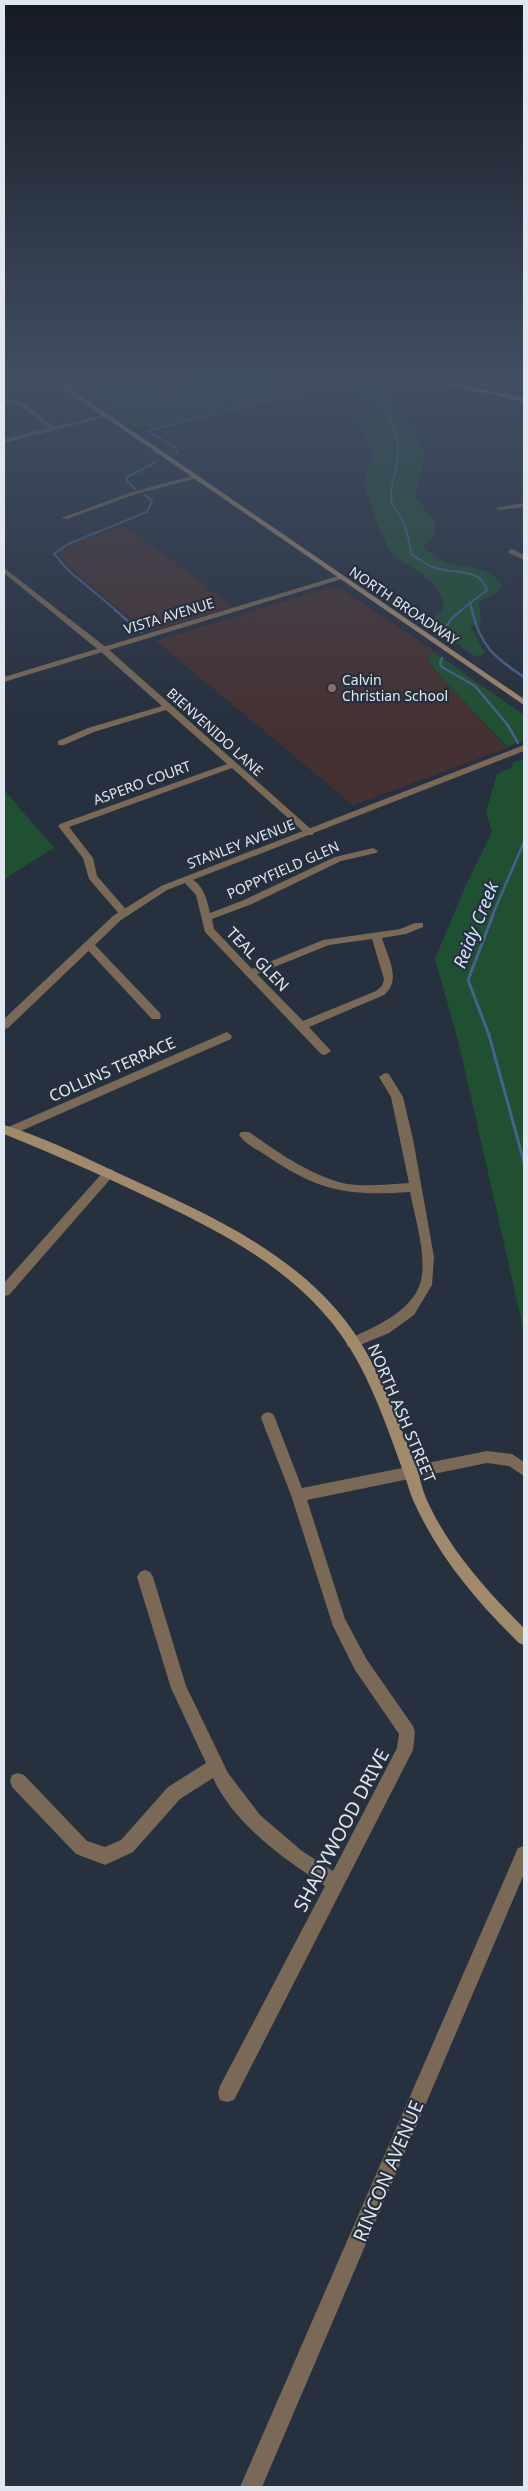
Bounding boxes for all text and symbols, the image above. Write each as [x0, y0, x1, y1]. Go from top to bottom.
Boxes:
street label: NORTH BROADWAY [346, 562, 463, 649]
street label: VISTA AVENUE [121, 593, 216, 638]
place label: Calvin Christian School [342, 670, 448, 705]
marker: Calvin Christian School [326, 682, 338, 694]
street label: BIENVENIDO LANE [163, 683, 268, 780]
street label: ASPERO COURT [90, 756, 193, 809]
street label: STANLEY AVENUE [184, 814, 297, 873]
street label: POPPYFIELD GLEN [224, 836, 342, 903]
water label: Reidy Creek [447, 877, 504, 972]
street label: TEAL GLEN [222, 922, 294, 996]
street label: COLLINS TERRACE [45, 1031, 179, 1107]
street label: NORTH ASH STREET [363, 1340, 441, 1486]
street label: SHADYWOOD DRIVE [287, 1744, 395, 1916]
street label: RINCON AVENUE [347, 2097, 429, 2245]

